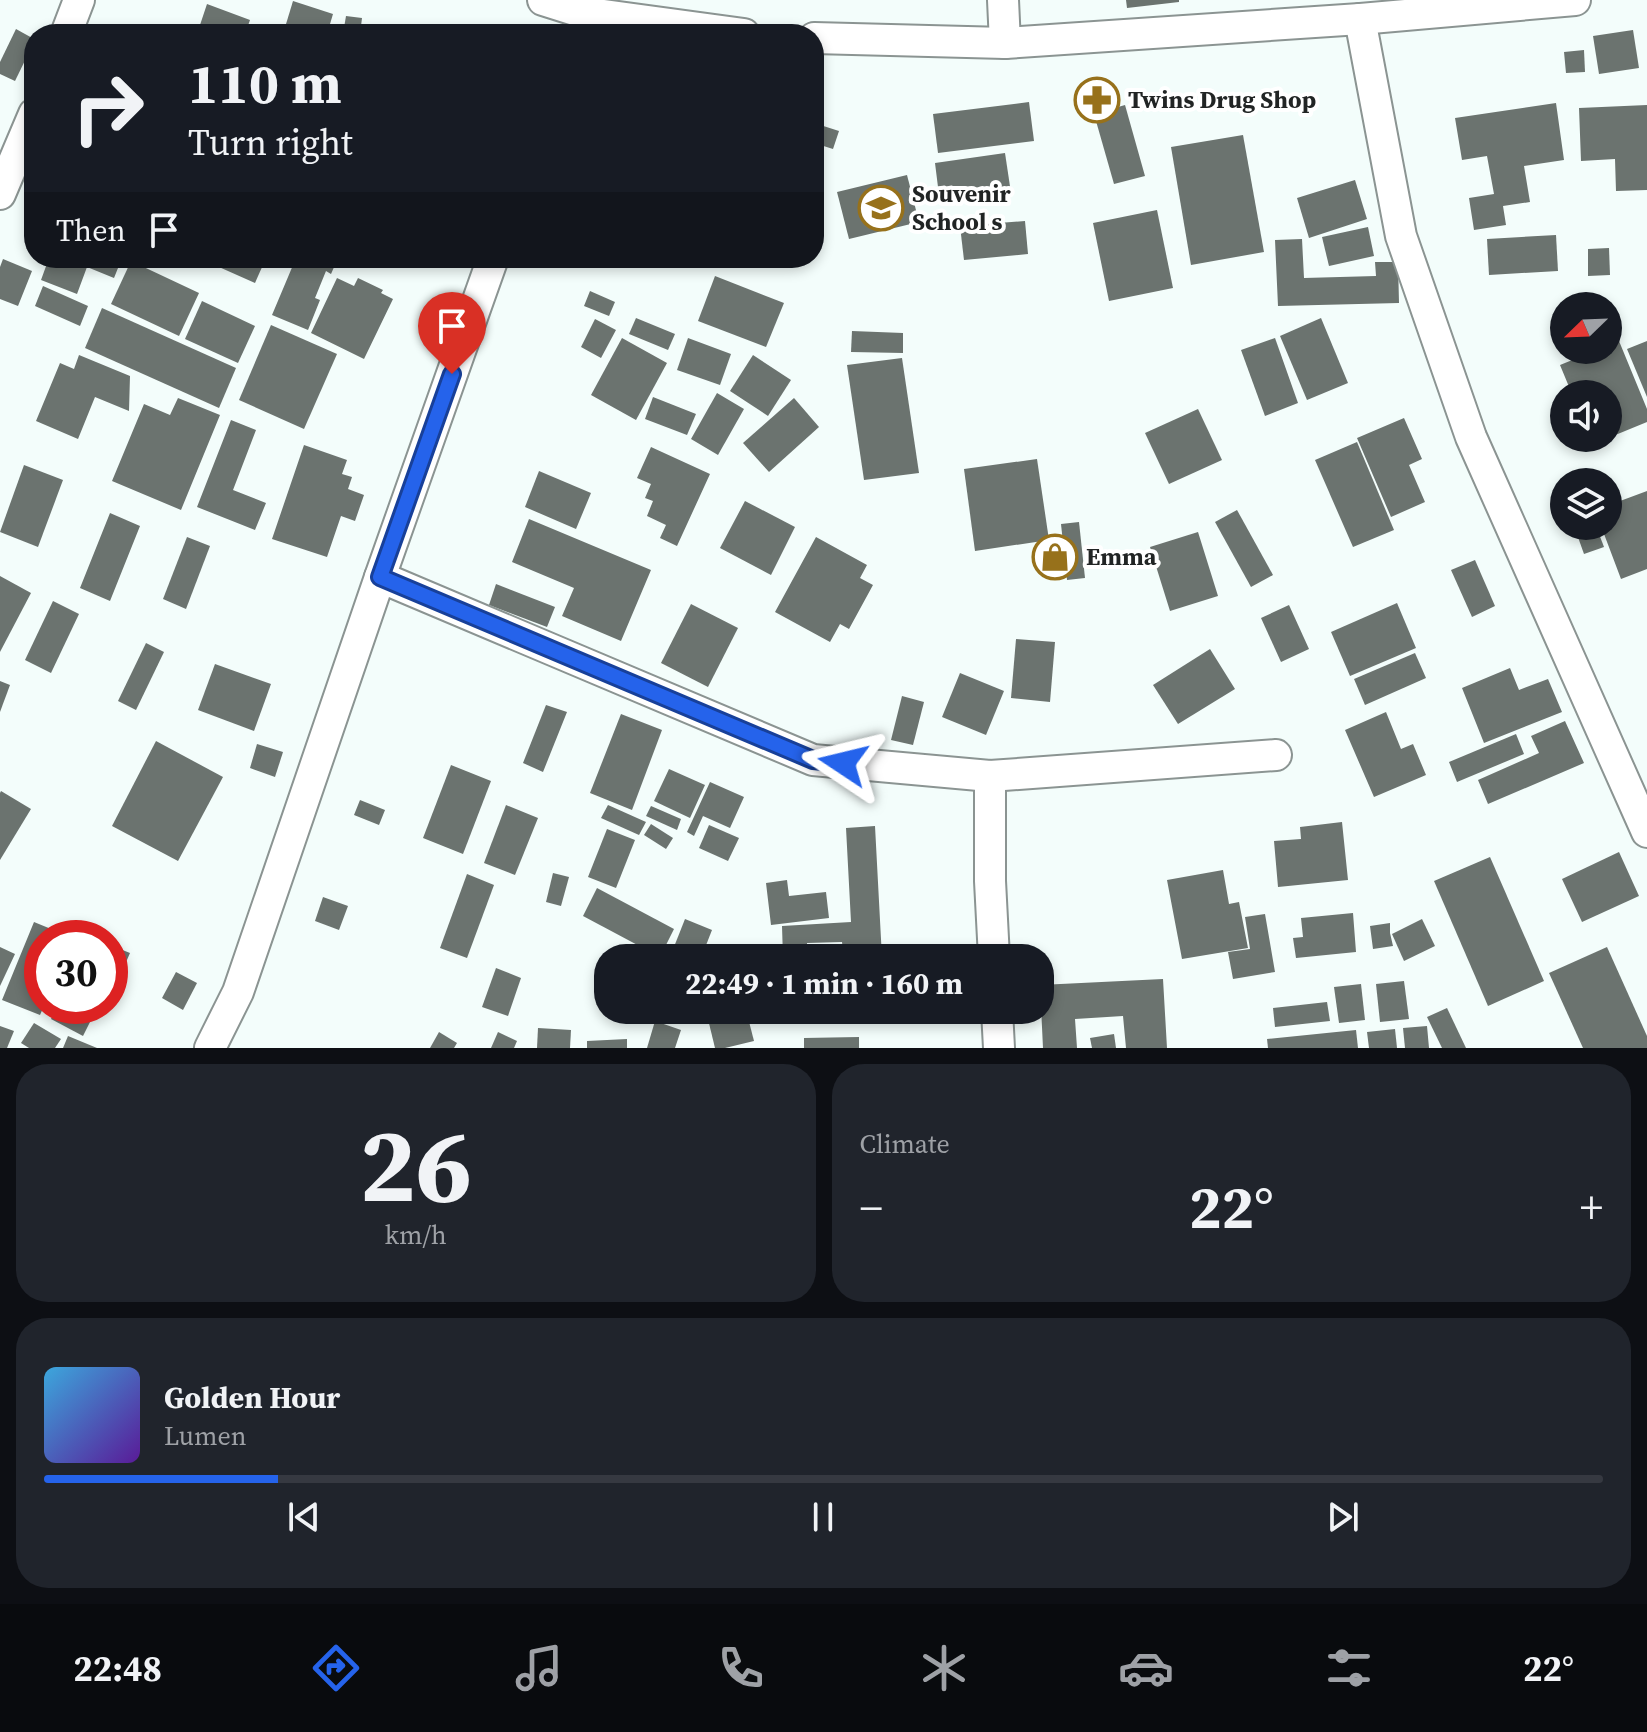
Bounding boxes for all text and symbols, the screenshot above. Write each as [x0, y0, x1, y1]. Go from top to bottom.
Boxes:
text: 110 m [188, 45, 342, 122]
icon: right [56, 56, 160, 160]
pharmacy icon: Twins Drug Shop [1073, 76, 1121, 124]
place label: Twins Drug Shop [1128, 83, 1316, 116]
text: Turn right [188, 118, 353, 167]
place label: Souvenir School s [912, 177, 1012, 238]
school or university icon: Souvenir School s [857, 184, 905, 232]
icon: arrive [142, 208, 186, 252]
text: Then [56, 210, 126, 251]
pin [418, 292, 486, 374]
north arrow [1550, 292, 1622, 364]
map controls [1550, 292, 1622, 540]
icon: arrive [430, 304, 474, 348]
button: sound [1550, 380, 1622, 452]
button: layers [1550, 468, 1622, 540]
shop icon: Emma [1031, 533, 1079, 581]
place label: Emma [1086, 540, 1157, 573]
position arrow [801, 721, 885, 805]
speed limit sign: 30 [24, 920, 128, 1024]
text: 22:49 · 1 min · 160 m [685, 963, 963, 1004]
text: 26 [359, 1093, 472, 1236]
text: Climate [860, 1126, 950, 1162]
text: 22° [1189, 1166, 1274, 1248]
text: − [860, 1177, 883, 1238]
text: + [1580, 1177, 1603, 1238]
text: km/h [385, 1217, 447, 1253]
text: Golden Hour [164, 1377, 340, 1418]
text: Lumen [164, 1418, 246, 1454]
icon: previous [282, 1495, 326, 1539]
icon: pause [801, 1495, 845, 1539]
icon: next [1321, 1495, 1365, 1539]
icon: directions [308, 1640, 364, 1696]
icon: music [511, 1640, 567, 1696]
icon: phone [713, 1640, 769, 1696]
icon: climate [916, 1640, 972, 1696]
icon: car [1118, 1640, 1174, 1696]
icon: filters [1321, 1640, 1377, 1696]
text: 22:48 [73, 1644, 162, 1693]
text: 22° [1523, 1644, 1574, 1693]

